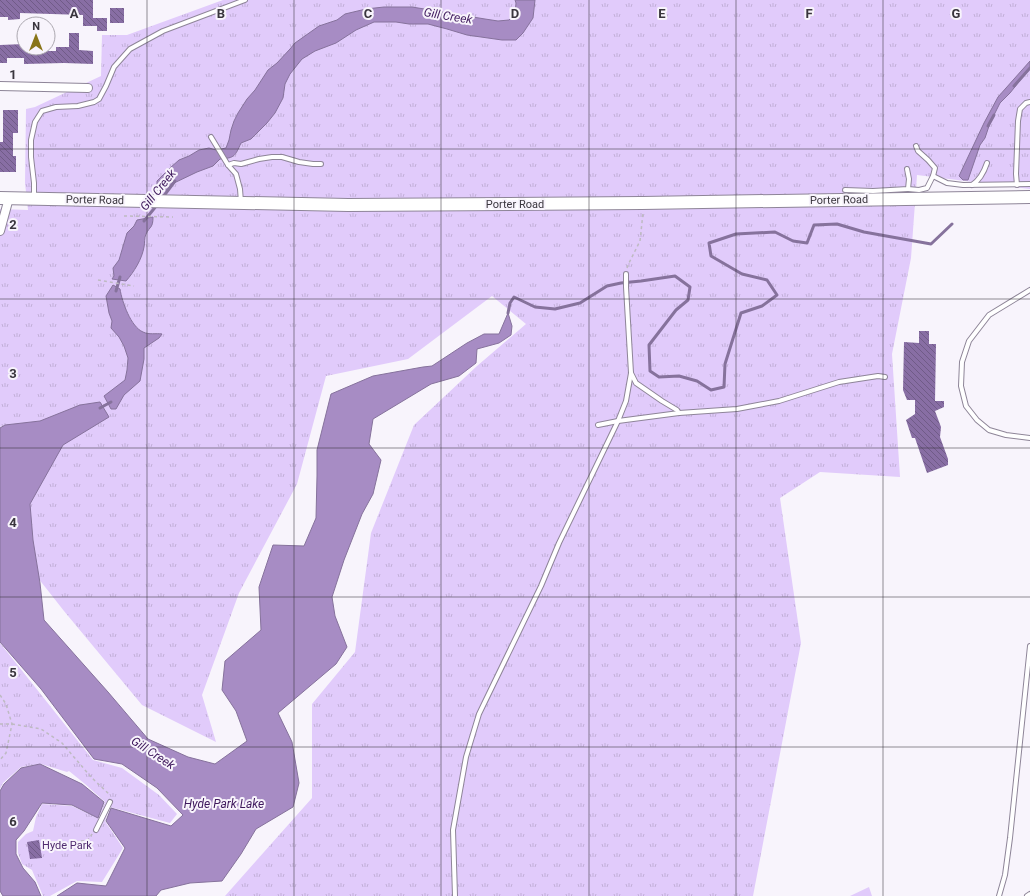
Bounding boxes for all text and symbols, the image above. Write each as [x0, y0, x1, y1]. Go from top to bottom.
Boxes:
water label: Gill Creek [423, 5, 474, 27]
text: A [70, 6, 79, 21]
text: B [217, 6, 225, 21]
text: C [364, 6, 373, 21]
text: D [511, 6, 519, 21]
text: E [658, 6, 666, 21]
text: F [805, 6, 813, 21]
text: G [952, 6, 961, 21]
north arrow [16, 16, 56, 56]
text: N [32, 20, 40, 33]
text: 1 [9, 67, 17, 82]
water label: Gill Creek [137, 166, 180, 213]
street label: Porter Road [66, 193, 124, 207]
street label: Porter Road [810, 193, 868, 207]
street label: Porter Road [486, 198, 544, 211]
text: 2 [9, 217, 17, 232]
text: 3 [9, 366, 17, 381]
text: 4 [9, 515, 17, 530]
text: 5 [9, 665, 17, 680]
water label: Gill Creek [129, 734, 178, 773]
water label: Hyde Park Lake [184, 797, 264, 811]
text: 6 [9, 814, 17, 829]
park label: Hyde Park [42, 839, 92, 852]

